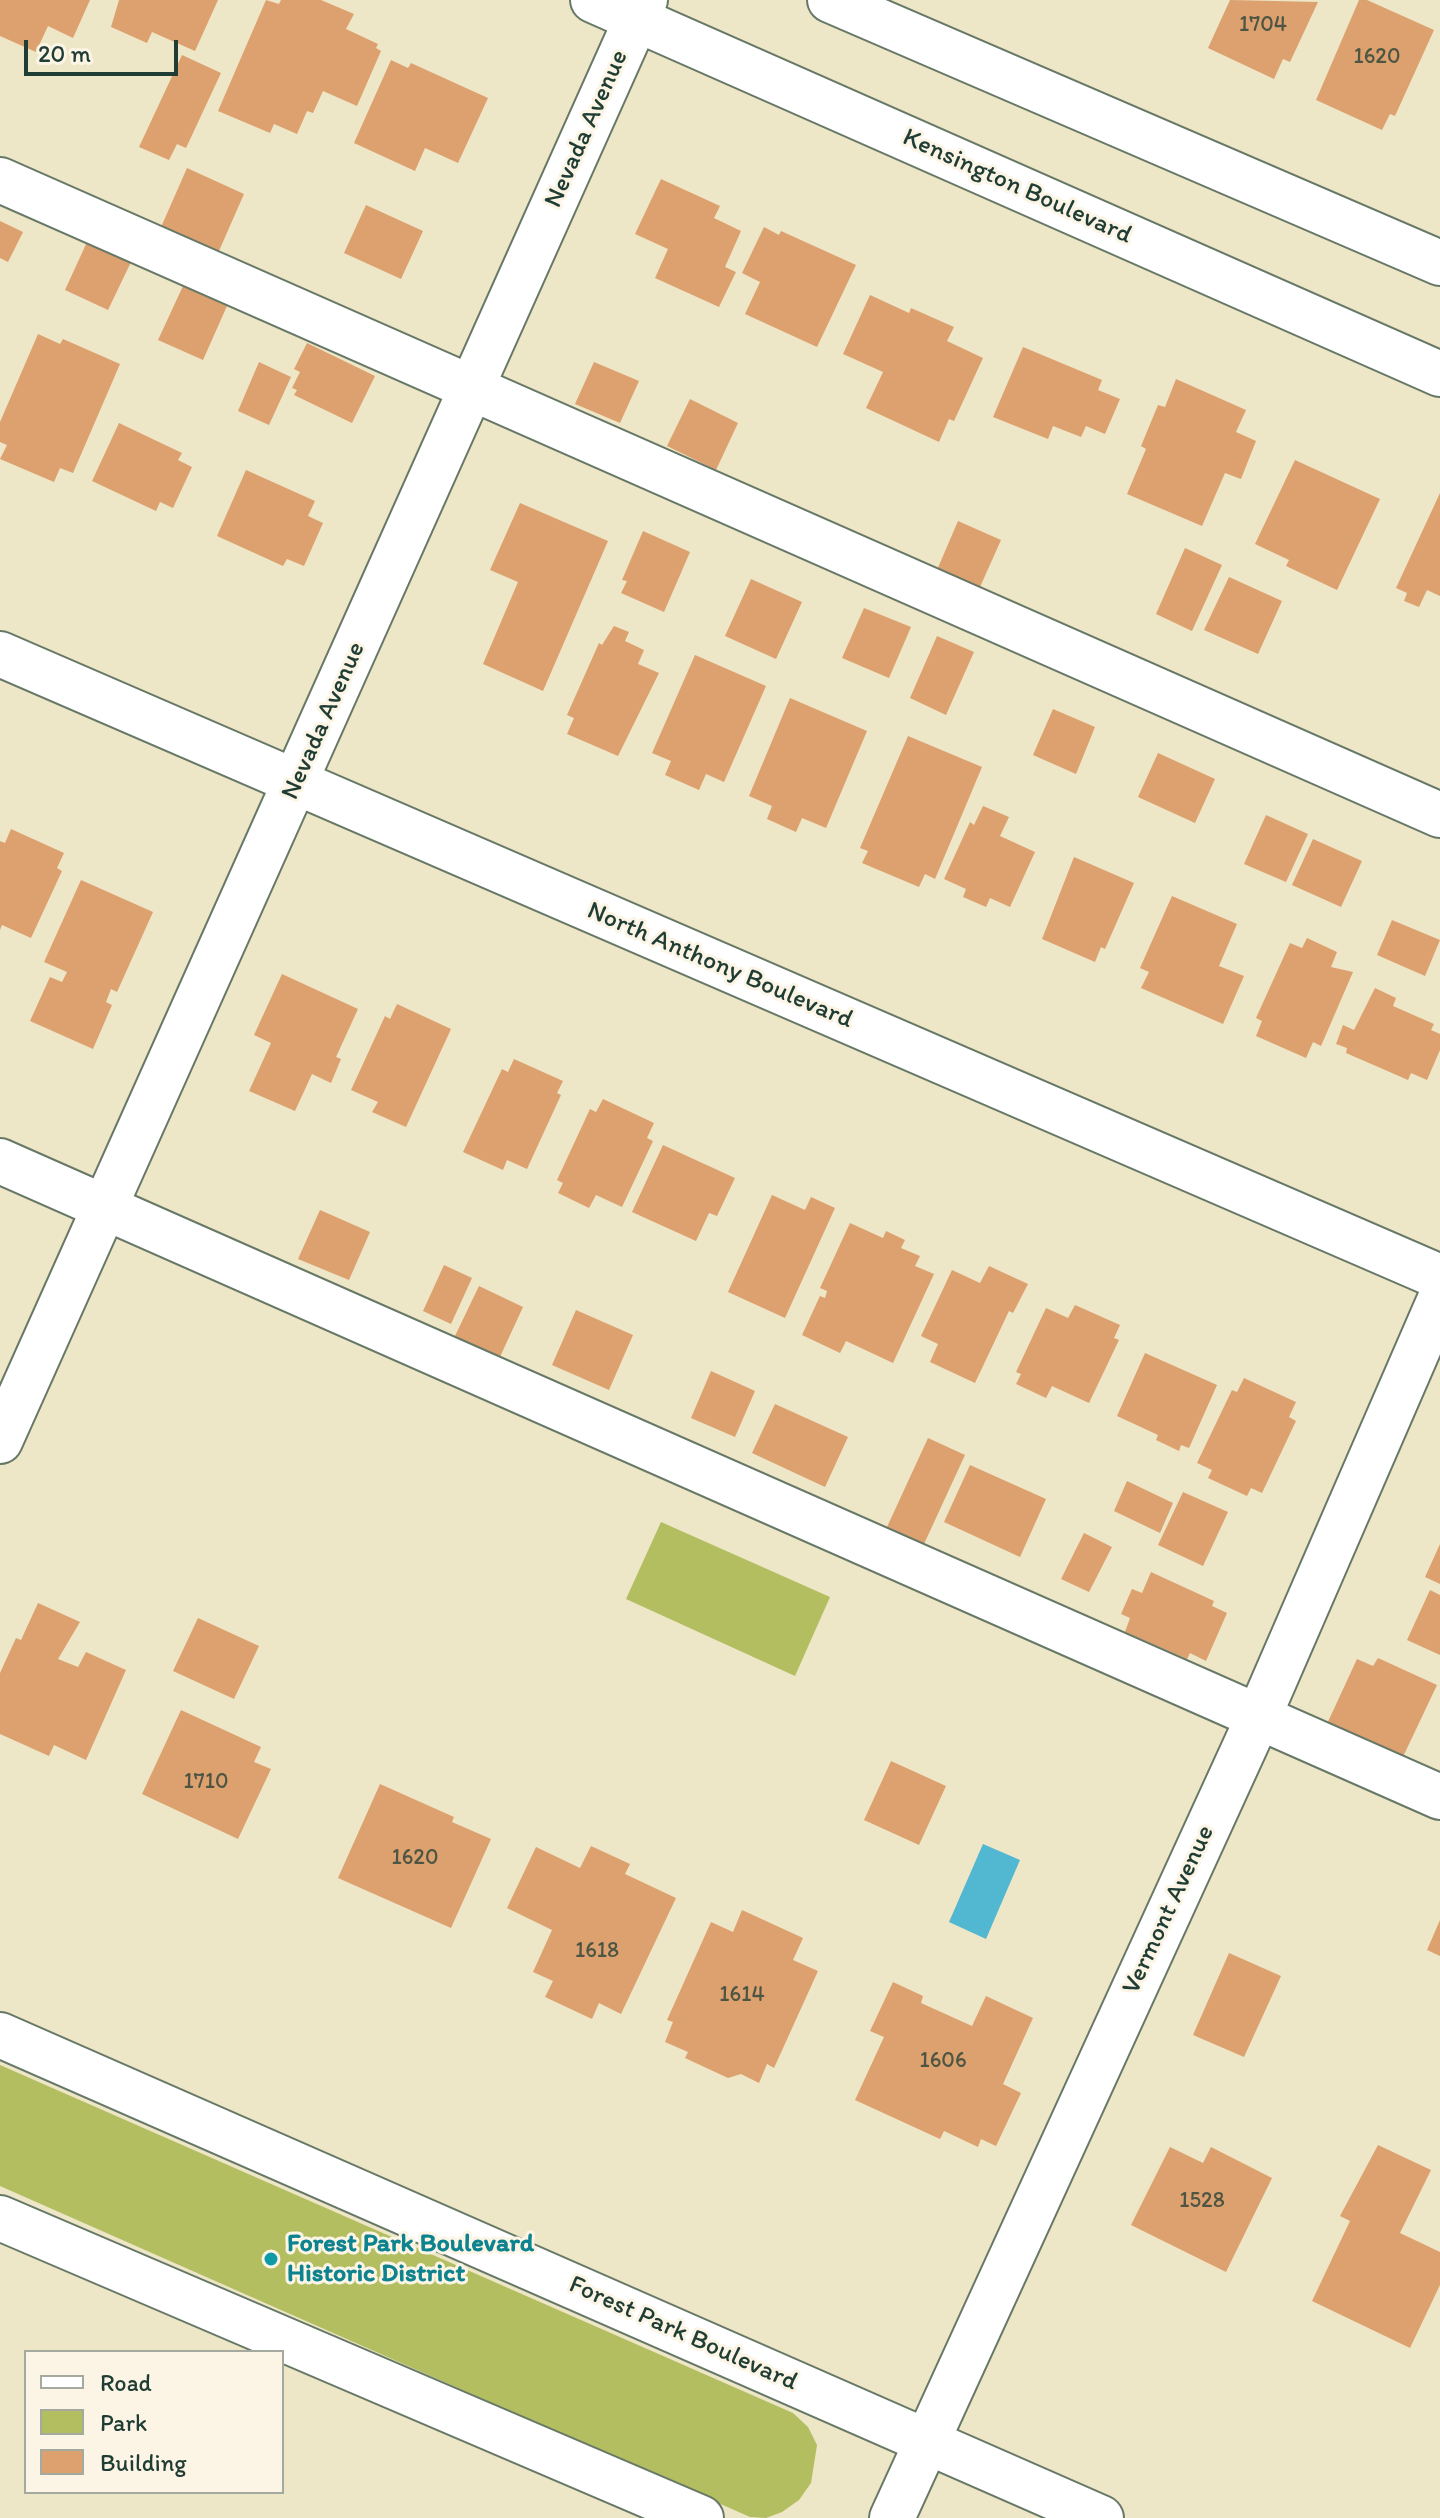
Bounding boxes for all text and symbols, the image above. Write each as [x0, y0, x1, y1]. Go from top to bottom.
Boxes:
house number: 1704 [1239, 12, 1287, 38]
scale bar [28, 24, 182, 74]
text: 20 m [38, 39, 91, 68]
house number: 1620 [1354, 44, 1400, 70]
street label: Nevada Avenue [538, 45, 636, 213]
street label: Kensington Boulevard [897, 122, 1137, 252]
street label: Nevada Avenue [275, 637, 373, 805]
street label: North Anthony Boulevard [582, 896, 858, 1036]
house number: 1710 [184, 1769, 228, 1795]
street label: Vermont Avenue [1116, 1821, 1222, 1999]
house number: 1620 [392, 1845, 438, 1871]
house number: 1618 [575, 1938, 619, 1964]
house number: 1614 [719, 1982, 765, 2008]
house number: 1606 [919, 2048, 967, 2074]
house number: 1528 [1179, 2188, 1225, 2214]
place label: Forest Park Boulevard Historic District [287, 2228, 534, 2290]
marker: Forest Park Boulevard Historic District [262, 2250, 280, 2268]
street label: Forest Park Boulevard [564, 2269, 802, 2399]
legend [24, 2350, 284, 2494]
text: Road [100, 2368, 152, 2397]
text: Park [100, 2408, 147, 2437]
text: Building [100, 2448, 187, 2477]

